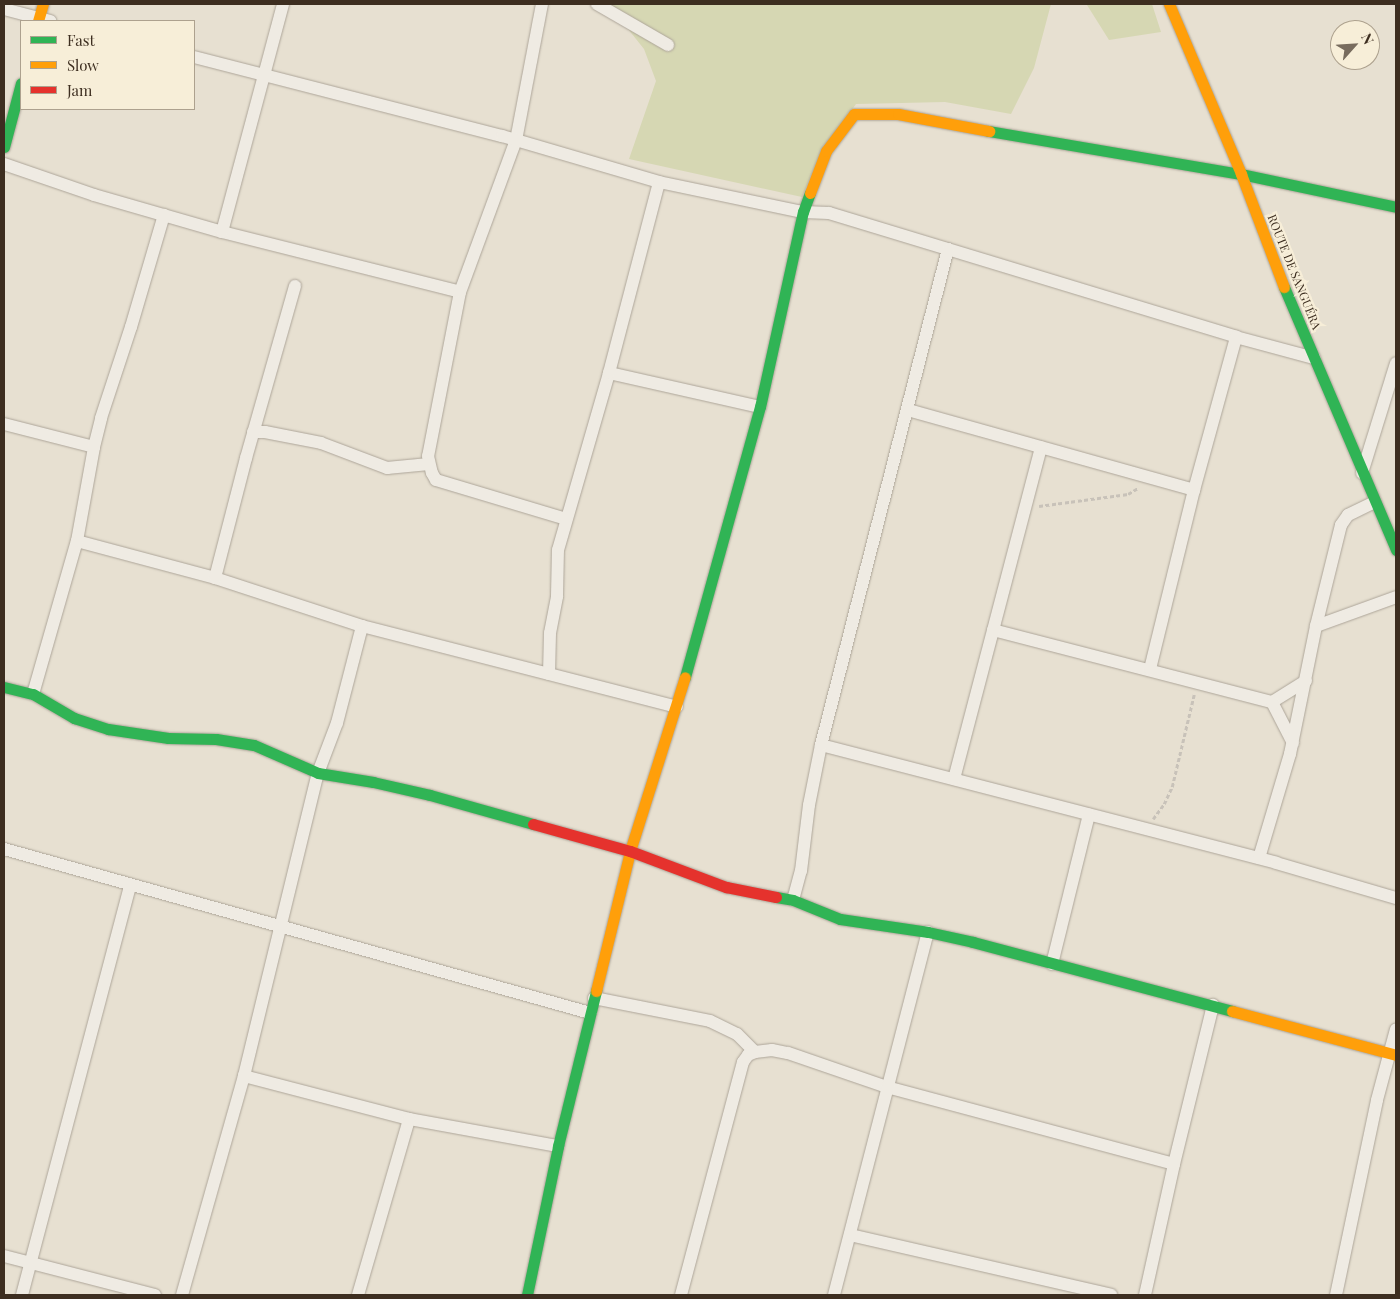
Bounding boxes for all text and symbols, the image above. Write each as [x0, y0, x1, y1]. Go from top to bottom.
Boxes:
legend [20, 20, 195, 110]
north arrow [1330, 20, 1380, 70]
text: Fast [67, 30, 95, 50]
text: N [1357, 30, 1379, 47]
text: Slow [67, 55, 99, 75]
text: Jam [67, 80, 92, 100]
street label: ROUTE DE SANGUÉRA [1264, 212, 1324, 332]

